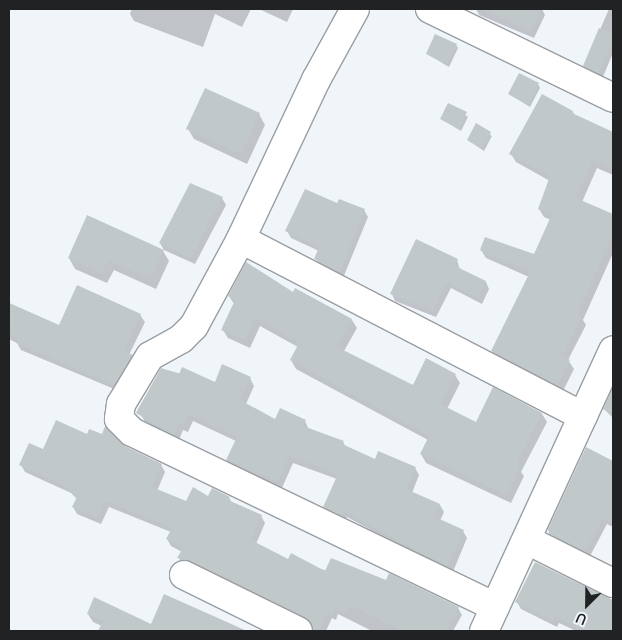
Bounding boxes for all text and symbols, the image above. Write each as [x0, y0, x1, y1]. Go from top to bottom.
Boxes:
north arrow [562, 580, 612, 630]
text: U [573, 609, 589, 630]

